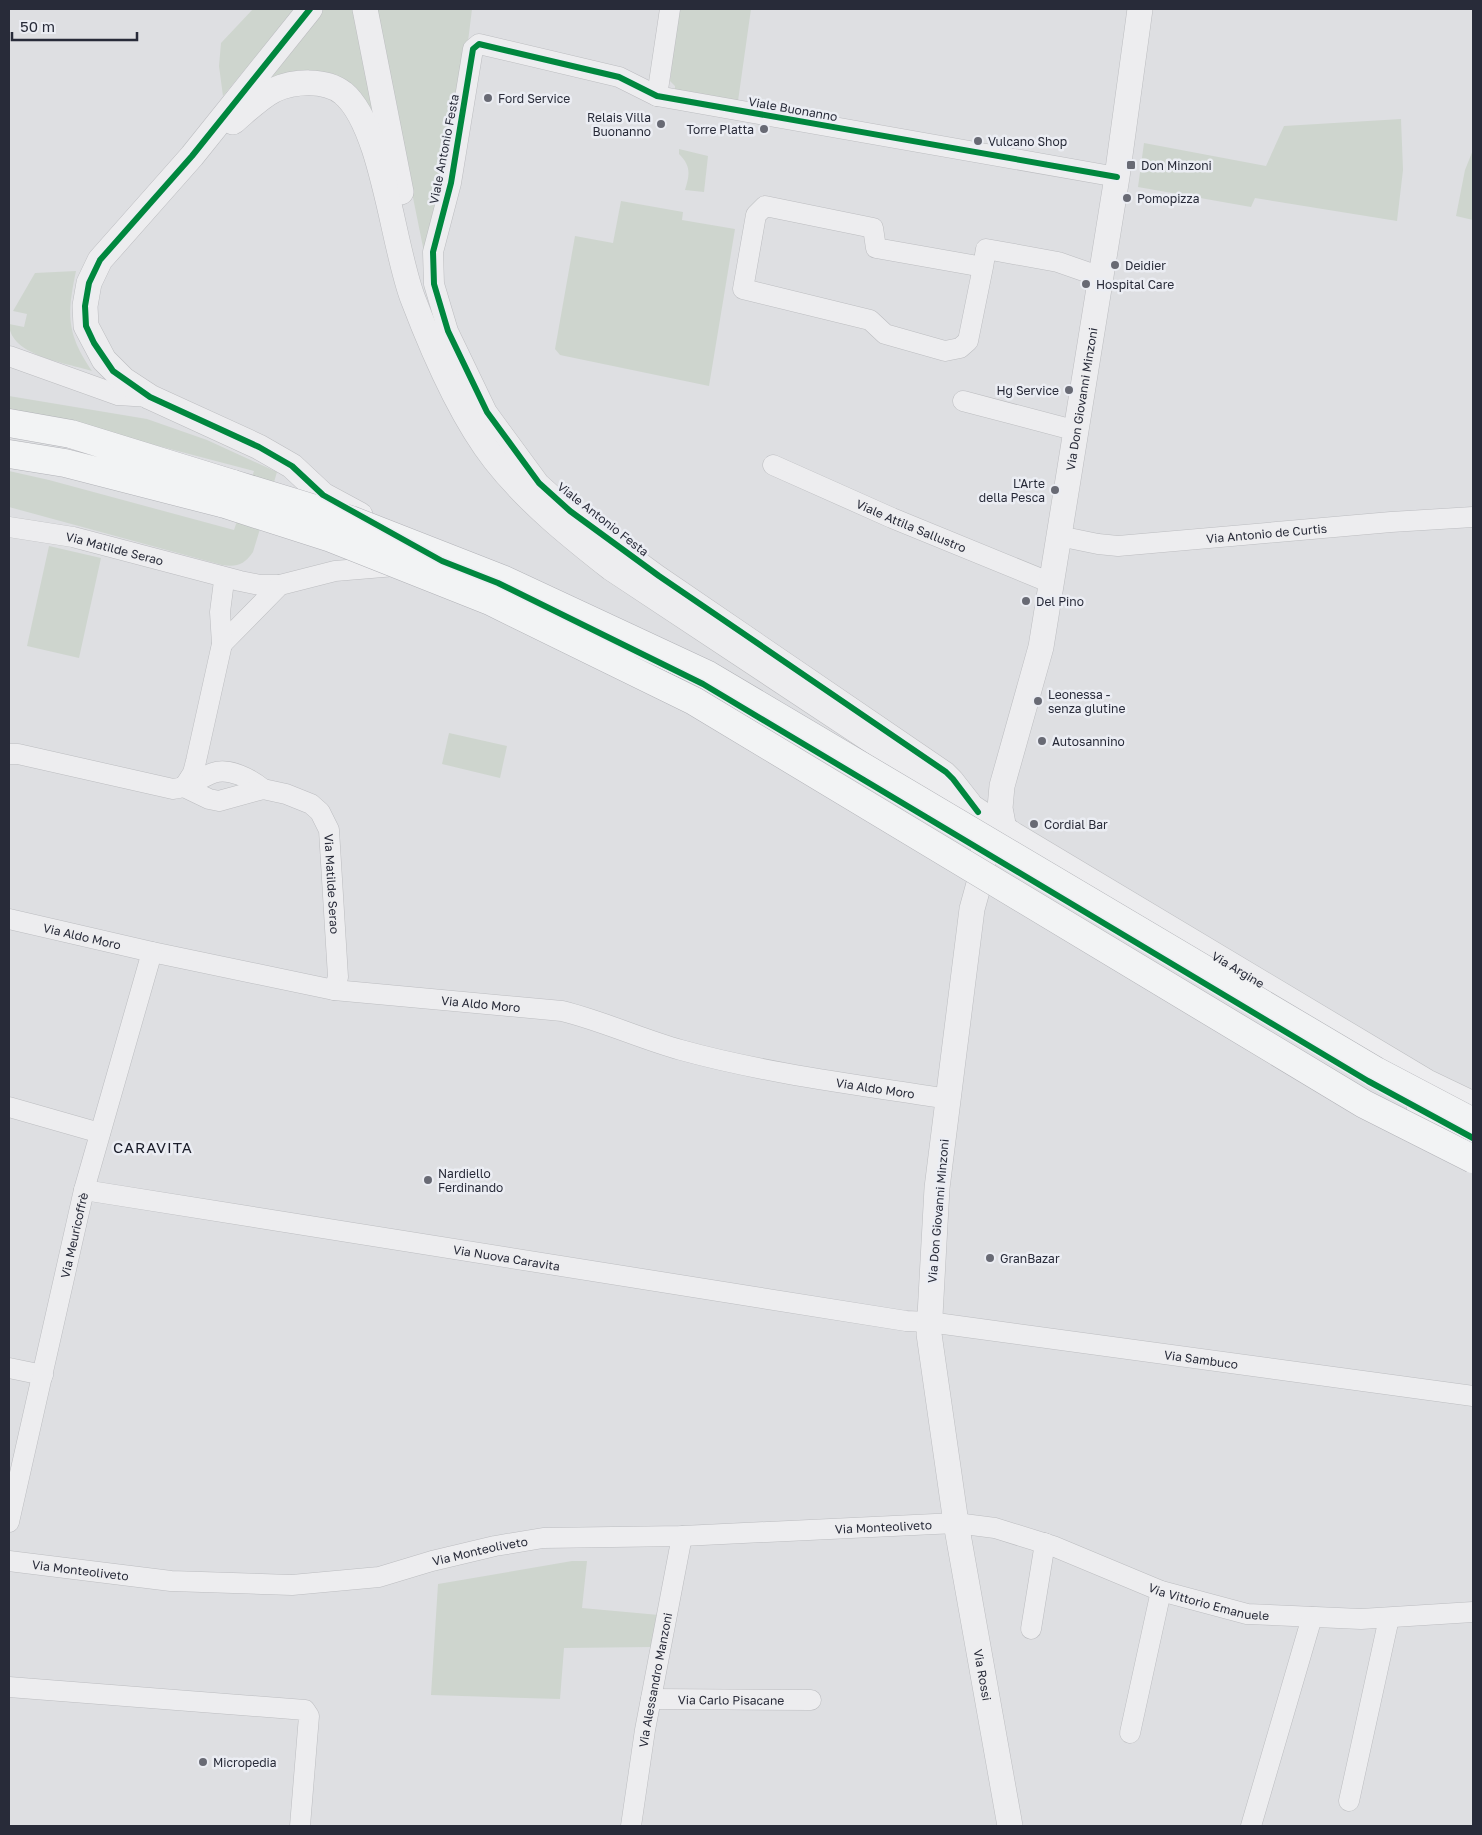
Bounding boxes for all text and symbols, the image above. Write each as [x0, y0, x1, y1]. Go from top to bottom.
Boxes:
scale bar [12, 10, 138, 42]
text: 50 m [20, 17, 55, 35]
place label: Ford Service [498, 91, 570, 106]
marker: Ford Service [482, 92, 494, 104]
street label: Viale Antonio Festa [426, 93, 462, 205]
street label: Viale Buonanno [747, 94, 839, 124]
place label: Relais Villa Buonanno [587, 110, 651, 139]
marker: Relais Villa Buonanno [655, 118, 667, 130]
place label: Torre Platta [687, 122, 754, 137]
marker: Torre Platta [758, 123, 770, 135]
place label: Vulcano Shop [988, 134, 1067, 149]
marker: Vulcano Shop [972, 135, 984, 147]
place label: Don Minzoni [1141, 158, 1212, 173]
marker: Don Minzoni [1125, 159, 1137, 171]
place label: Pomopizza [1137, 191, 1200, 206]
marker: Pomopizza [1121, 192, 1133, 204]
place label: Deidier [1125, 258, 1166, 273]
marker: Deidier [1109, 259, 1121, 271]
place label: Hospital Care [1096, 277, 1174, 292]
marker: Hospital Care [1080, 278, 1092, 290]
street label: Via Don Giovanni Minzoni [1062, 326, 1100, 472]
place label: Hg Service [996, 383, 1059, 398]
marker: Hg Service [1063, 384, 1075, 396]
place label: L'Arte della Pesca [979, 476, 1045, 505]
street label: Viale Antonio Festa [554, 479, 652, 559]
marker: L'Arte della Pesca [1049, 484, 1061, 496]
street label: Viale Attila Sallustro [854, 496, 969, 555]
street label: Via Antonio de Curtis [1205, 520, 1328, 546]
street label: Via Matilde Serao [65, 529, 165, 568]
place label: Del Pino [1036, 594, 1084, 609]
marker: Del Pino [1020, 595, 1032, 607]
place label: Leonessa - senza glutine [1048, 687, 1125, 716]
marker: Leonessa - senza glutine [1032, 695, 1044, 707]
place label: Autosannino [1052, 734, 1125, 749]
marker: Autosannino [1036, 735, 1048, 747]
place label: Cordial Bar [1044, 817, 1108, 832]
marker: Cordial Bar [1028, 818, 1040, 830]
street label: Via Matilde Serao [322, 833, 343, 934]
street label: Via Aldo Moro [42, 920, 123, 952]
street label: Via Argine [1209, 948, 1267, 991]
street label: Via Aldo Moro [440, 992, 521, 1015]
street label: Via Aldo Moro [835, 1074, 916, 1101]
district label: CARAVITA [113, 1138, 193, 1156]
street label: Via Don Giovanni Minzoni [924, 1138, 952, 1284]
place label: Nardiello Ferdinando [438, 1166, 503, 1195]
marker: Nardiello Ferdinando [422, 1174, 434, 1186]
street label: Via Meuricoffrè [57, 1191, 91, 1280]
street label: Via Nuova Caravita [452, 1241, 561, 1273]
place label: GranBazar [1000, 1251, 1060, 1266]
marker: GranBazar [984, 1252, 996, 1264]
street label: Via Sambuco [1163, 1347, 1239, 1371]
street label: Via Monteoliveto [834, 1517, 932, 1536]
street label: Via Monteoliveto [431, 1533, 529, 1568]
street label: Via Monteoliveto [31, 1556, 130, 1583]
street label: Via Vittorio Emanuele [1146, 1579, 1270, 1622]
street label: Via Alessandro Manzoni [635, 1611, 675, 1748]
street label: Via Rossi [971, 1648, 995, 1702]
street label: Via Carlo Pisacane [678, 1692, 784, 1707]
place label: Micropedia [213, 1755, 277, 1770]
marker: Micropedia [197, 1756, 209, 1768]

